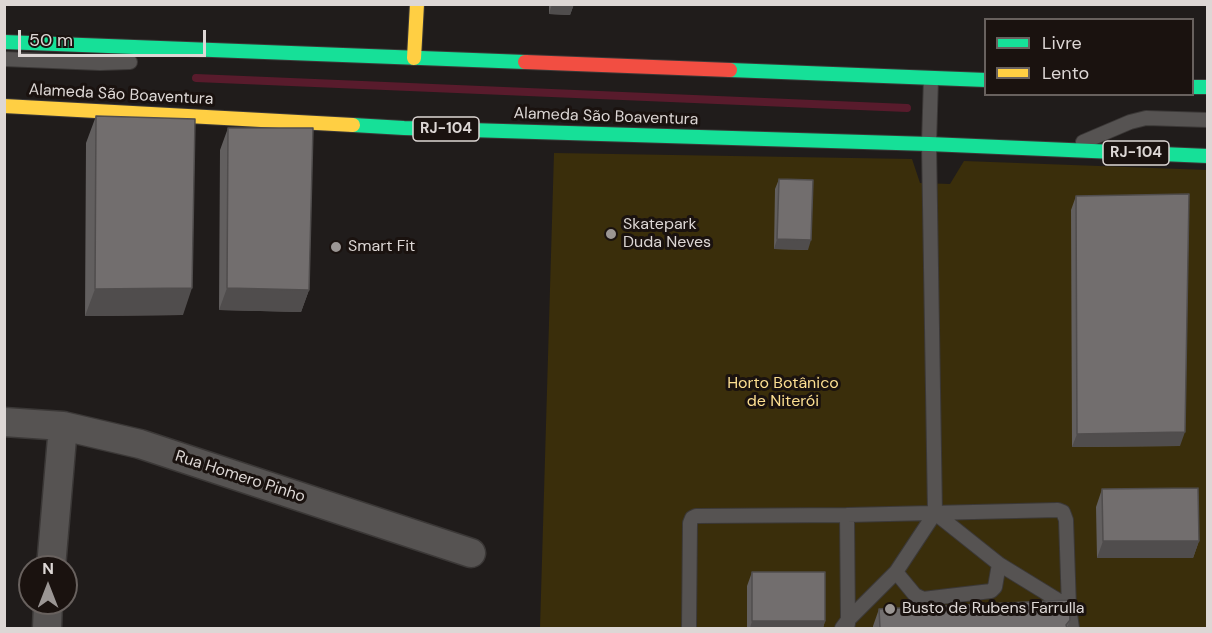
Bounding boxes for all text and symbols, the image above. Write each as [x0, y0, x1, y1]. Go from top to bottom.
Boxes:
scale bar [21, 18, 208, 56]
legend [984, 18, 1194, 96]
text: 50 m [29, 28, 73, 52]
text: Livre [1042, 31, 1082, 55]
text: Lento [1042, 61, 1089, 85]
street label: Alameda São Boaventura [28, 81, 214, 109]
street label: Alameda São Boaventura [513, 104, 699, 130]
road number: RJ-104 [413, 117, 479, 141]
road number: RJ-104 [1103, 141, 1169, 165]
place label: Skatepark Duda Neves [623, 215, 711, 253]
marker: Skatepark Duda Neves [604, 227, 618, 241]
place label: Smart Fit [348, 237, 415, 257]
marker: Smart Fit [329, 240, 343, 254]
park label: Horto Botânico de Niterói [727, 374, 839, 412]
street label: Rua Homero Pinho [172, 447, 308, 507]
north arrow [18, 555, 78, 615]
text: N [42, 558, 54, 579]
place label: Busto de Rubens Farrulla [902, 599, 1084, 619]
marker: Busto de Rubens Farrulla [883, 602, 897, 616]

